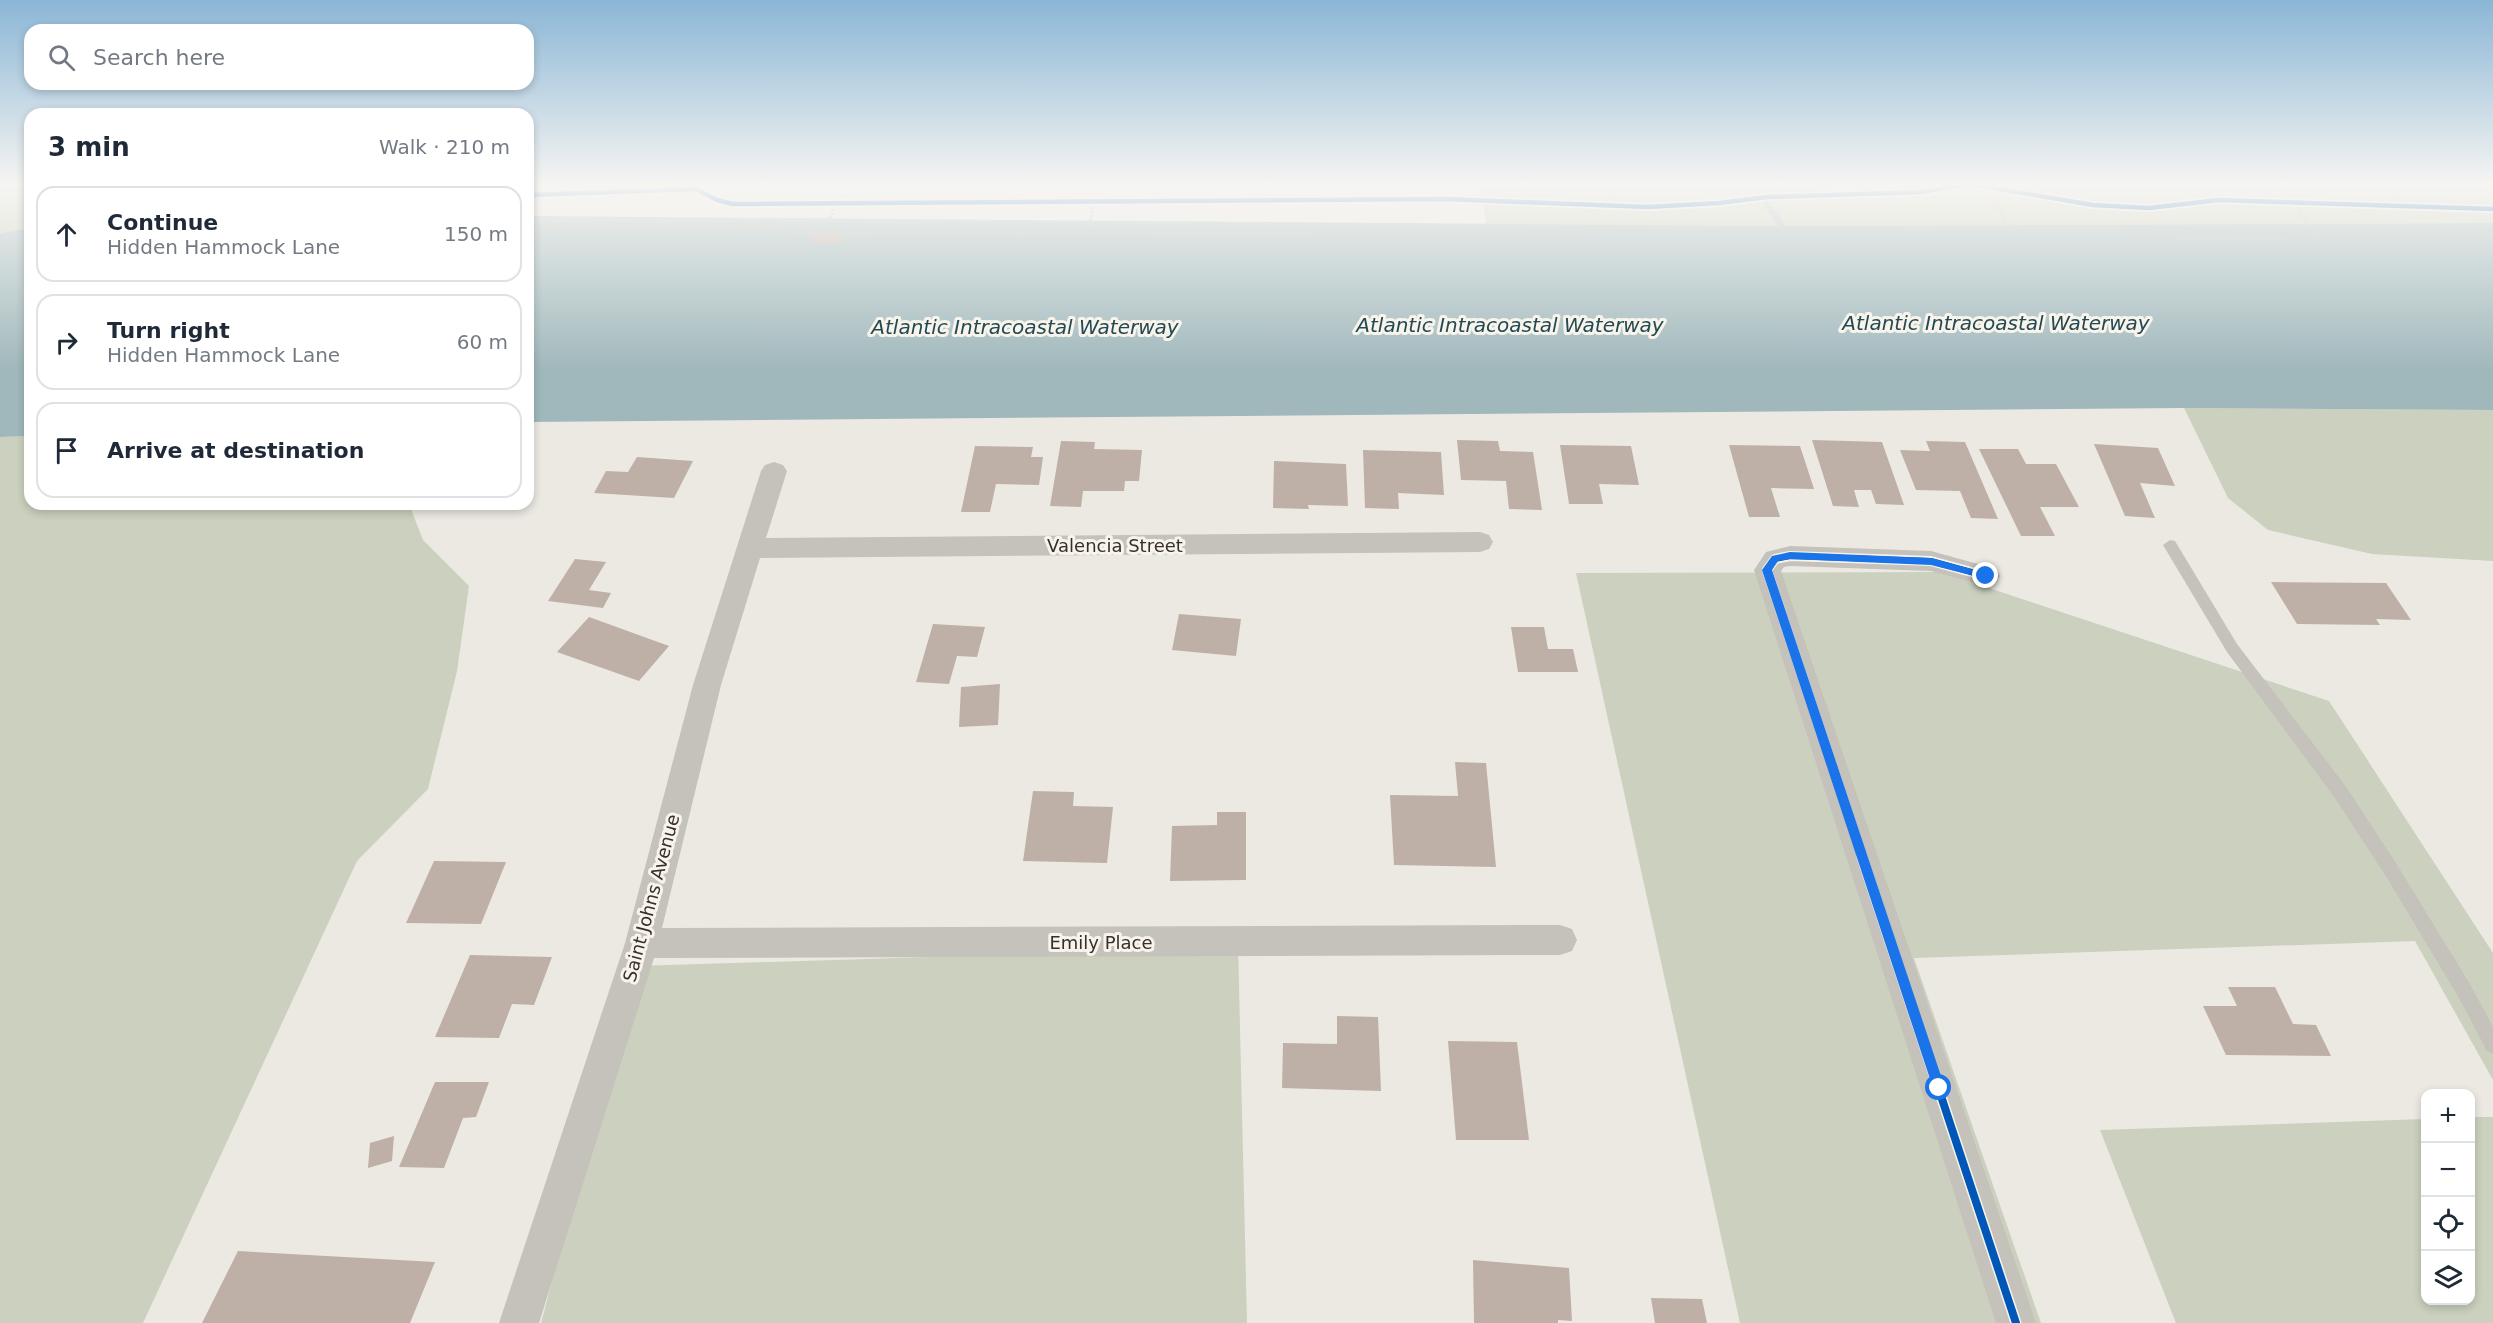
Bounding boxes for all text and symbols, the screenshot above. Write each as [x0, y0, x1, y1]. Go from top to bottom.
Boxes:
search box [24, 24, 534, 90]
icon: search [45, 41, 78, 74]
text: Search here [93, 45, 225, 70]
text: 3 min [48, 132, 130, 162]
text: Walk · 210 m [379, 135, 510, 159]
text: Continue [107, 210, 218, 235]
icon: ahead [50, 218, 83, 251]
text: 150 m [444, 222, 508, 246]
text: Hidden Hammock Lane [107, 235, 340, 259]
water label: Atlantic Intracoastal Waterway [1840, 311, 2151, 335]
water label: Atlantic Intracoastal Waterway [1354, 313, 1665, 337]
water label: Atlantic Intracoastal Waterway [869, 315, 1180, 339]
text: Turn right [107, 318, 230, 343]
icon: right [50, 326, 83, 359]
text: 60 m [457, 330, 508, 354]
text: Hidden Hammock Lane [107, 343, 340, 367]
icon: arrive [50, 434, 83, 467]
text: Arrive at destination [107, 438, 364, 463]
street label: Valencia Street [1047, 535, 1183, 556]
route end [1972, 562, 1998, 588]
street label: Saint Johns Avenue [619, 812, 683, 984]
street label: Emily Place [1049, 932, 1153, 953]
route start [1925, 1074, 1951, 1100]
map controls [2421, 1089, 2475, 1305]
button: + [2421, 1089, 2475, 1143]
button: − [2421, 1143, 2475, 1197]
button: locate [2421, 1197, 2475, 1251]
button: layers [2421, 1251, 2475, 1305]

